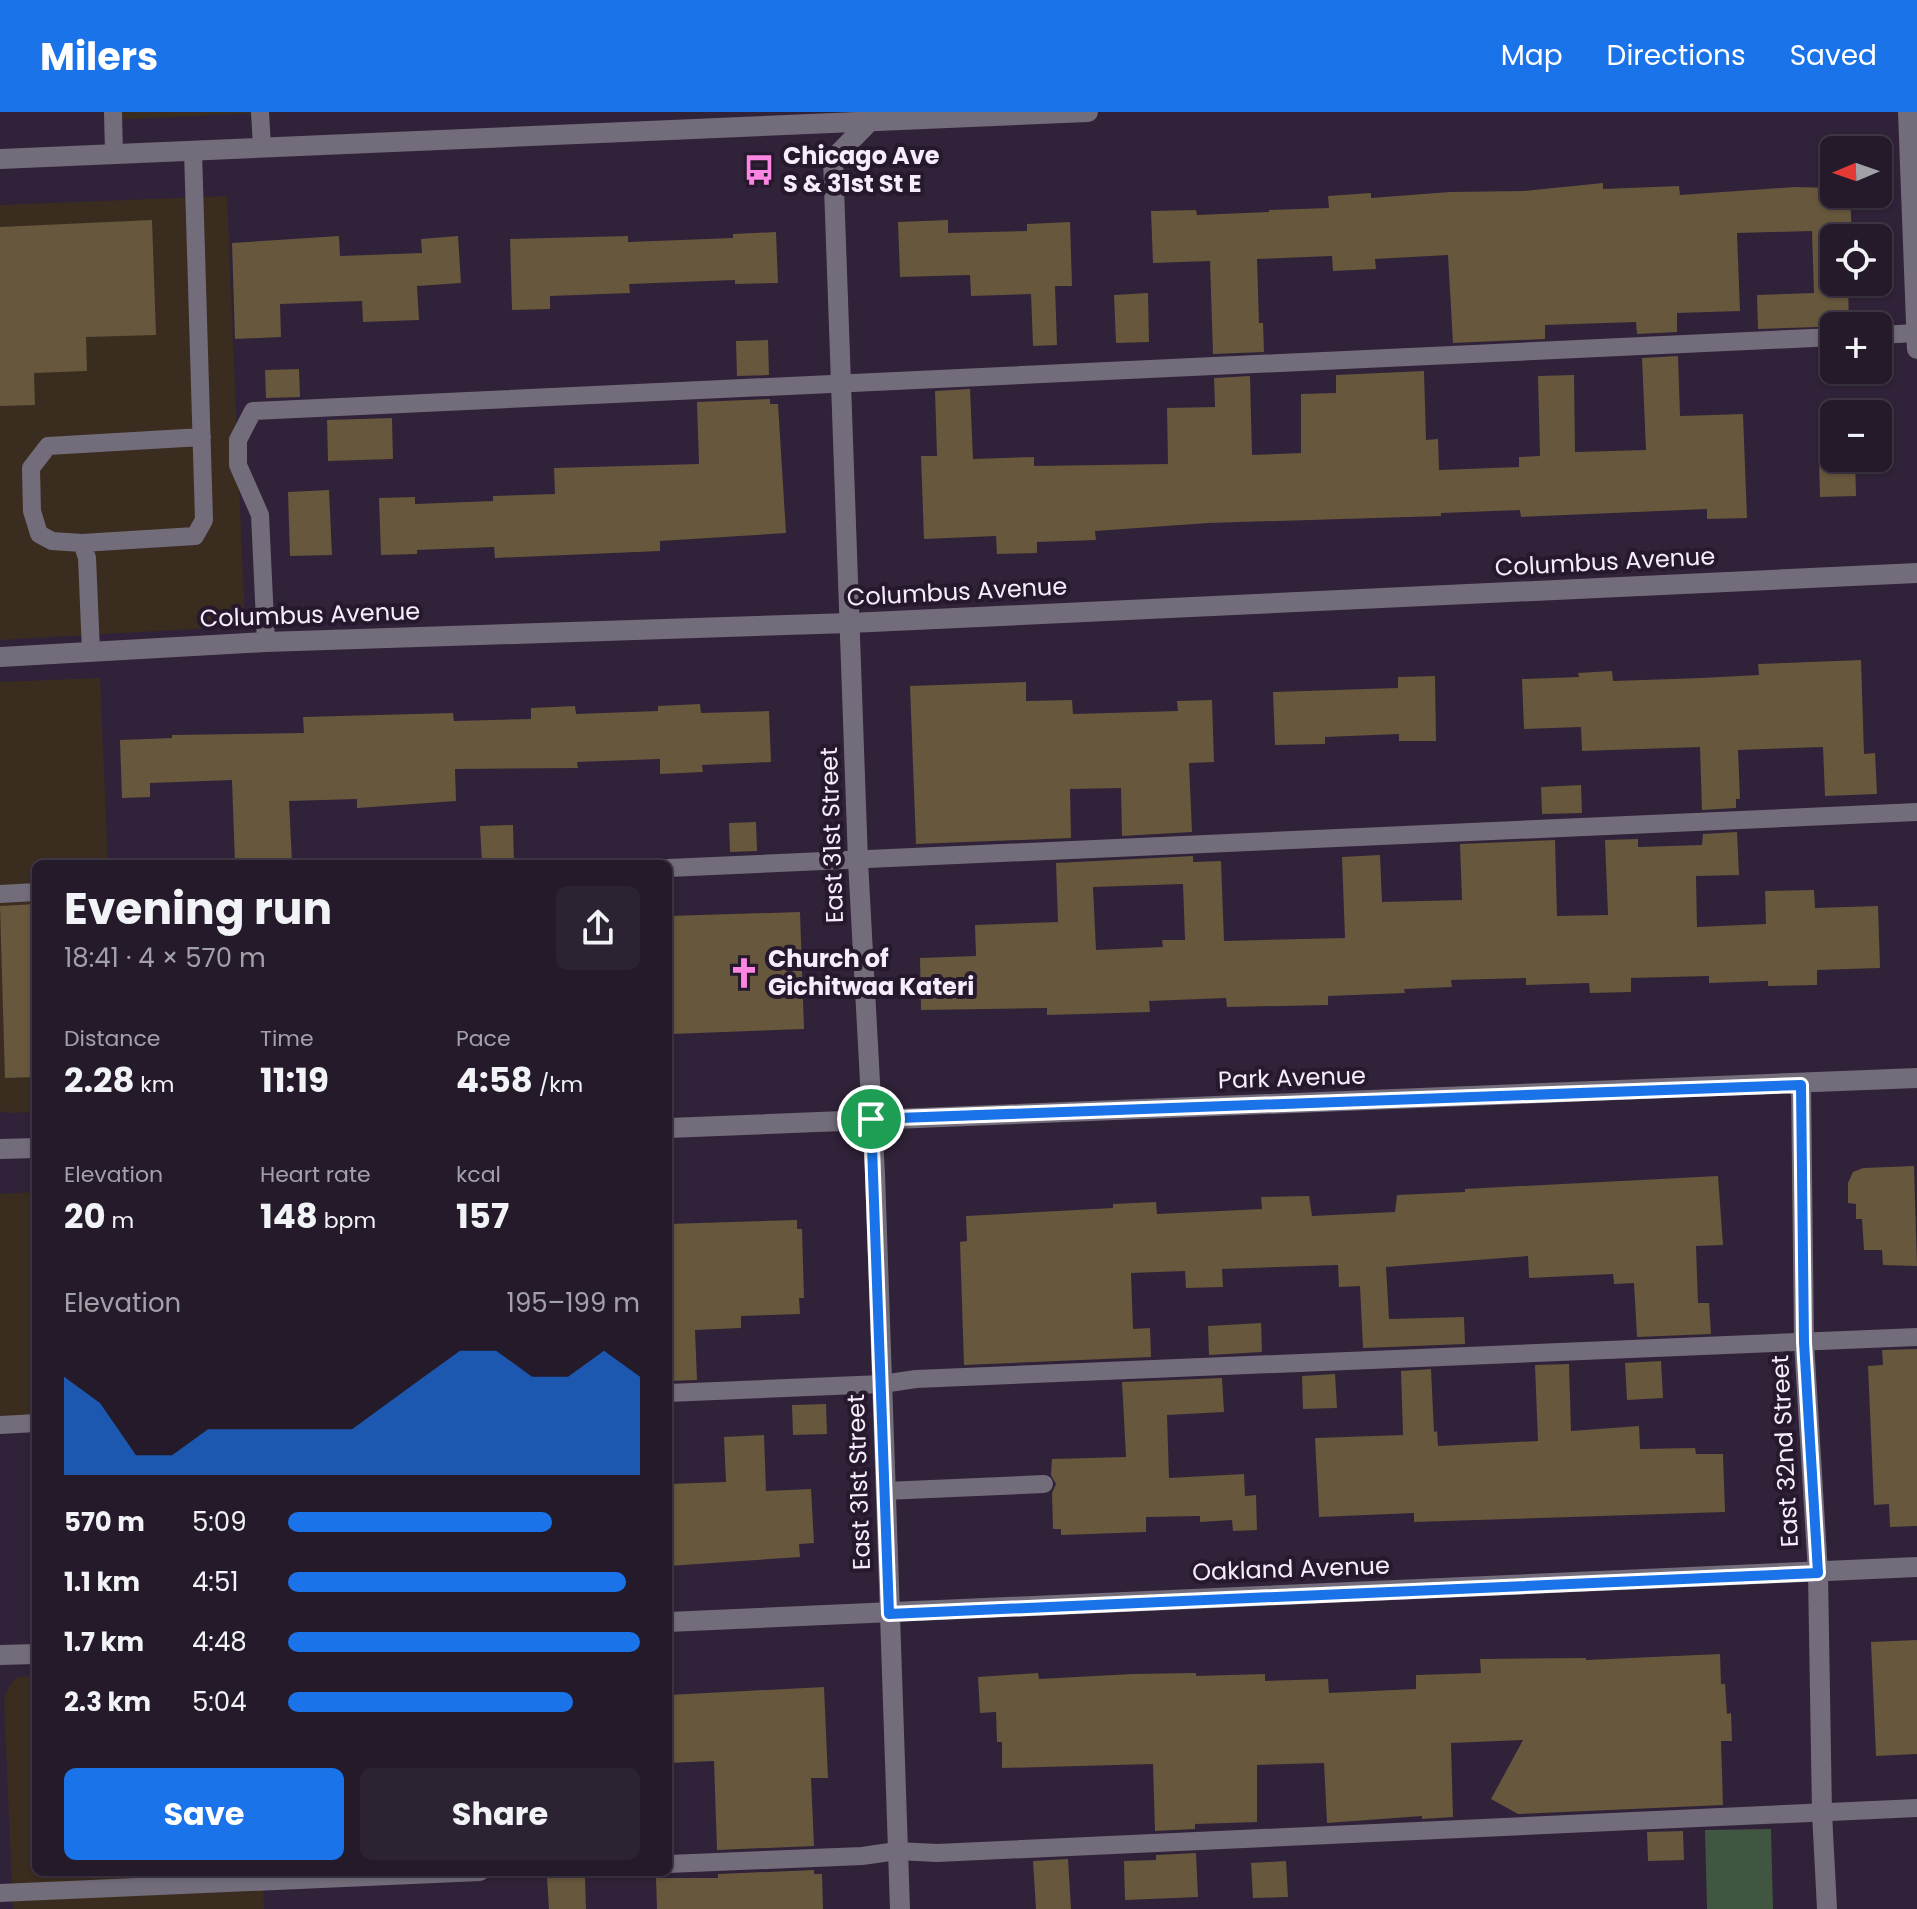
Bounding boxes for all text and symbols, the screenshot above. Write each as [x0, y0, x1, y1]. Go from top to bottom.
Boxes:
text: Milers [40, 30, 158, 83]
text: Map [1501, 36, 1563, 75]
text: Directions [1607, 36, 1746, 75]
text: Saved [1790, 36, 1877, 75]
north arrow [1820, 136, 1892, 208]
map controls [1820, 136, 1892, 472]
place label: Chicago Ave S & 31st St E [783, 139, 940, 200]
bus stop icon: Chicago Ave S & 31st St E [742, 153, 776, 187]
button: locate [1820, 224, 1892, 296]
button: + [1820, 312, 1892, 384]
button: − [1820, 400, 1892, 472]
street label: Columbus Avenue [1494, 539, 1716, 584]
street label: Columbus Avenue [846, 569, 1068, 614]
street label: Columbus Avenue [199, 594, 421, 635]
street label: East 31st Street [812, 747, 851, 924]
text: Evening run [64, 878, 332, 939]
button: share [556, 886, 640, 970]
text: 18:41 · 4 × 570 m [64, 940, 266, 976]
place label: Church of Gichitwaa Kateri [768, 942, 974, 1003]
church icon: Church of Gichitwaa Kateri [727, 956, 761, 990]
text: Distance [64, 1023, 160, 1054]
text: Time [260, 1023, 314, 1054]
text: Pace [456, 1023, 511, 1054]
text: 2.28 [64, 1056, 134, 1104]
text: 11:19 [260, 1056, 329, 1104]
text: 4:58 [456, 1056, 533, 1104]
street label: Park Avenue [1217, 1058, 1366, 1097]
text: km [134, 1069, 174, 1100]
text: /km [533, 1069, 583, 1100]
pin [837, 1085, 905, 1153]
icon: arrive [849, 1097, 893, 1141]
text: Elevation [64, 1159, 163, 1190]
text: Heart rate [260, 1159, 371, 1190]
text: kcal [456, 1159, 501, 1190]
text: 20 [64, 1192, 106, 1240]
text: 148 [260, 1192, 318, 1240]
text: 157 [456, 1192, 509, 1240]
text: m [106, 1205, 134, 1236]
text: bpm [318, 1205, 376, 1236]
text: Elevation [64, 1285, 181, 1321]
text: 195–199 m [507, 1285, 640, 1321]
street label: East 32nd Street [1763, 1354, 1806, 1548]
street label: East 31st Street [839, 1394, 878, 1571]
text: 570 m [64, 1504, 145, 1540]
text: 5:09 [192, 1504, 247, 1540]
street label: Oakland Avenue [1192, 1549, 1390, 1588]
text: 1.1 km [64, 1564, 140, 1600]
text: 4:51 [192, 1564, 239, 1600]
text: 1.7 km [64, 1624, 144, 1660]
text: 4:48 [192, 1624, 247, 1660]
text: 2.3 km [64, 1684, 151, 1720]
text: 5:04 [192, 1684, 247, 1720]
button: Save [64, 1768, 344, 1860]
button: Share [360, 1768, 640, 1860]

